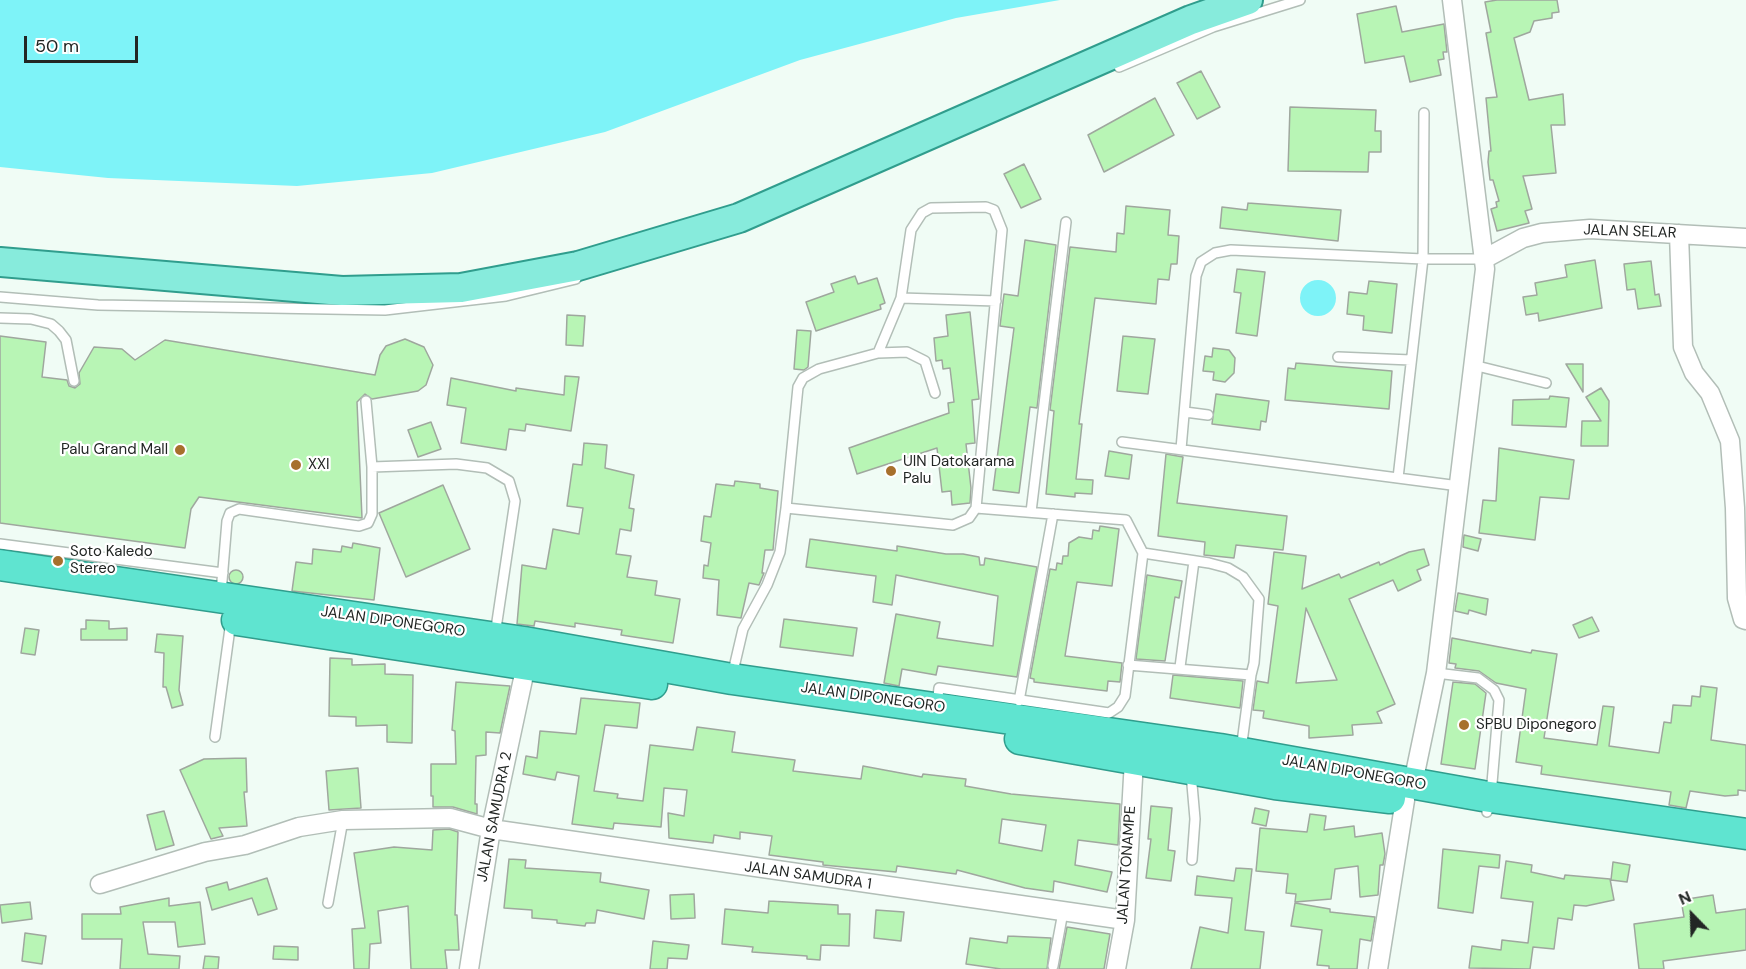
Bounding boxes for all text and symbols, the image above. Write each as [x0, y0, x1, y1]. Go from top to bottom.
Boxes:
scale bar [27, 24, 141, 62]
text: 50 m [35, 34, 79, 58]
street label: JALAN SELAR [1583, 221, 1677, 243]
place label: Palu Grand Mall [61, 441, 168, 459]
marker: Palu Grand Mall [173, 443, 187, 457]
place label: UIN Datokarama Palu [903, 453, 1014, 488]
place label: XXI [308, 456, 330, 474]
marker: XXI [289, 458, 303, 472]
marker: UIN Datokarama Palu [884, 464, 898, 478]
place label: Soto Kaledo Stereo [70, 543, 153, 578]
marker: Soto Kaledo Stereo [51, 554, 65, 568]
street label: JALAN DIPONEGORO [320, 603, 466, 641]
street label: JALAN DIPONEGORO [800, 679, 946, 717]
place label: SPBU Diponegoro [1476, 716, 1597, 734]
marker: SPBU Diponegoro [1457, 718, 1471, 732]
street label: JALAN SAMUDRA 2 [474, 750, 516, 884]
street label: JALAN DIPONEGORO [1281, 751, 1427, 795]
street label: JALAN TONAMPE [1114, 805, 1140, 925]
street label: JALAN SAMUDRA 1 [743, 858, 873, 894]
north arrow [1662, 885, 1722, 945]
text: N [1675, 886, 1694, 910]

